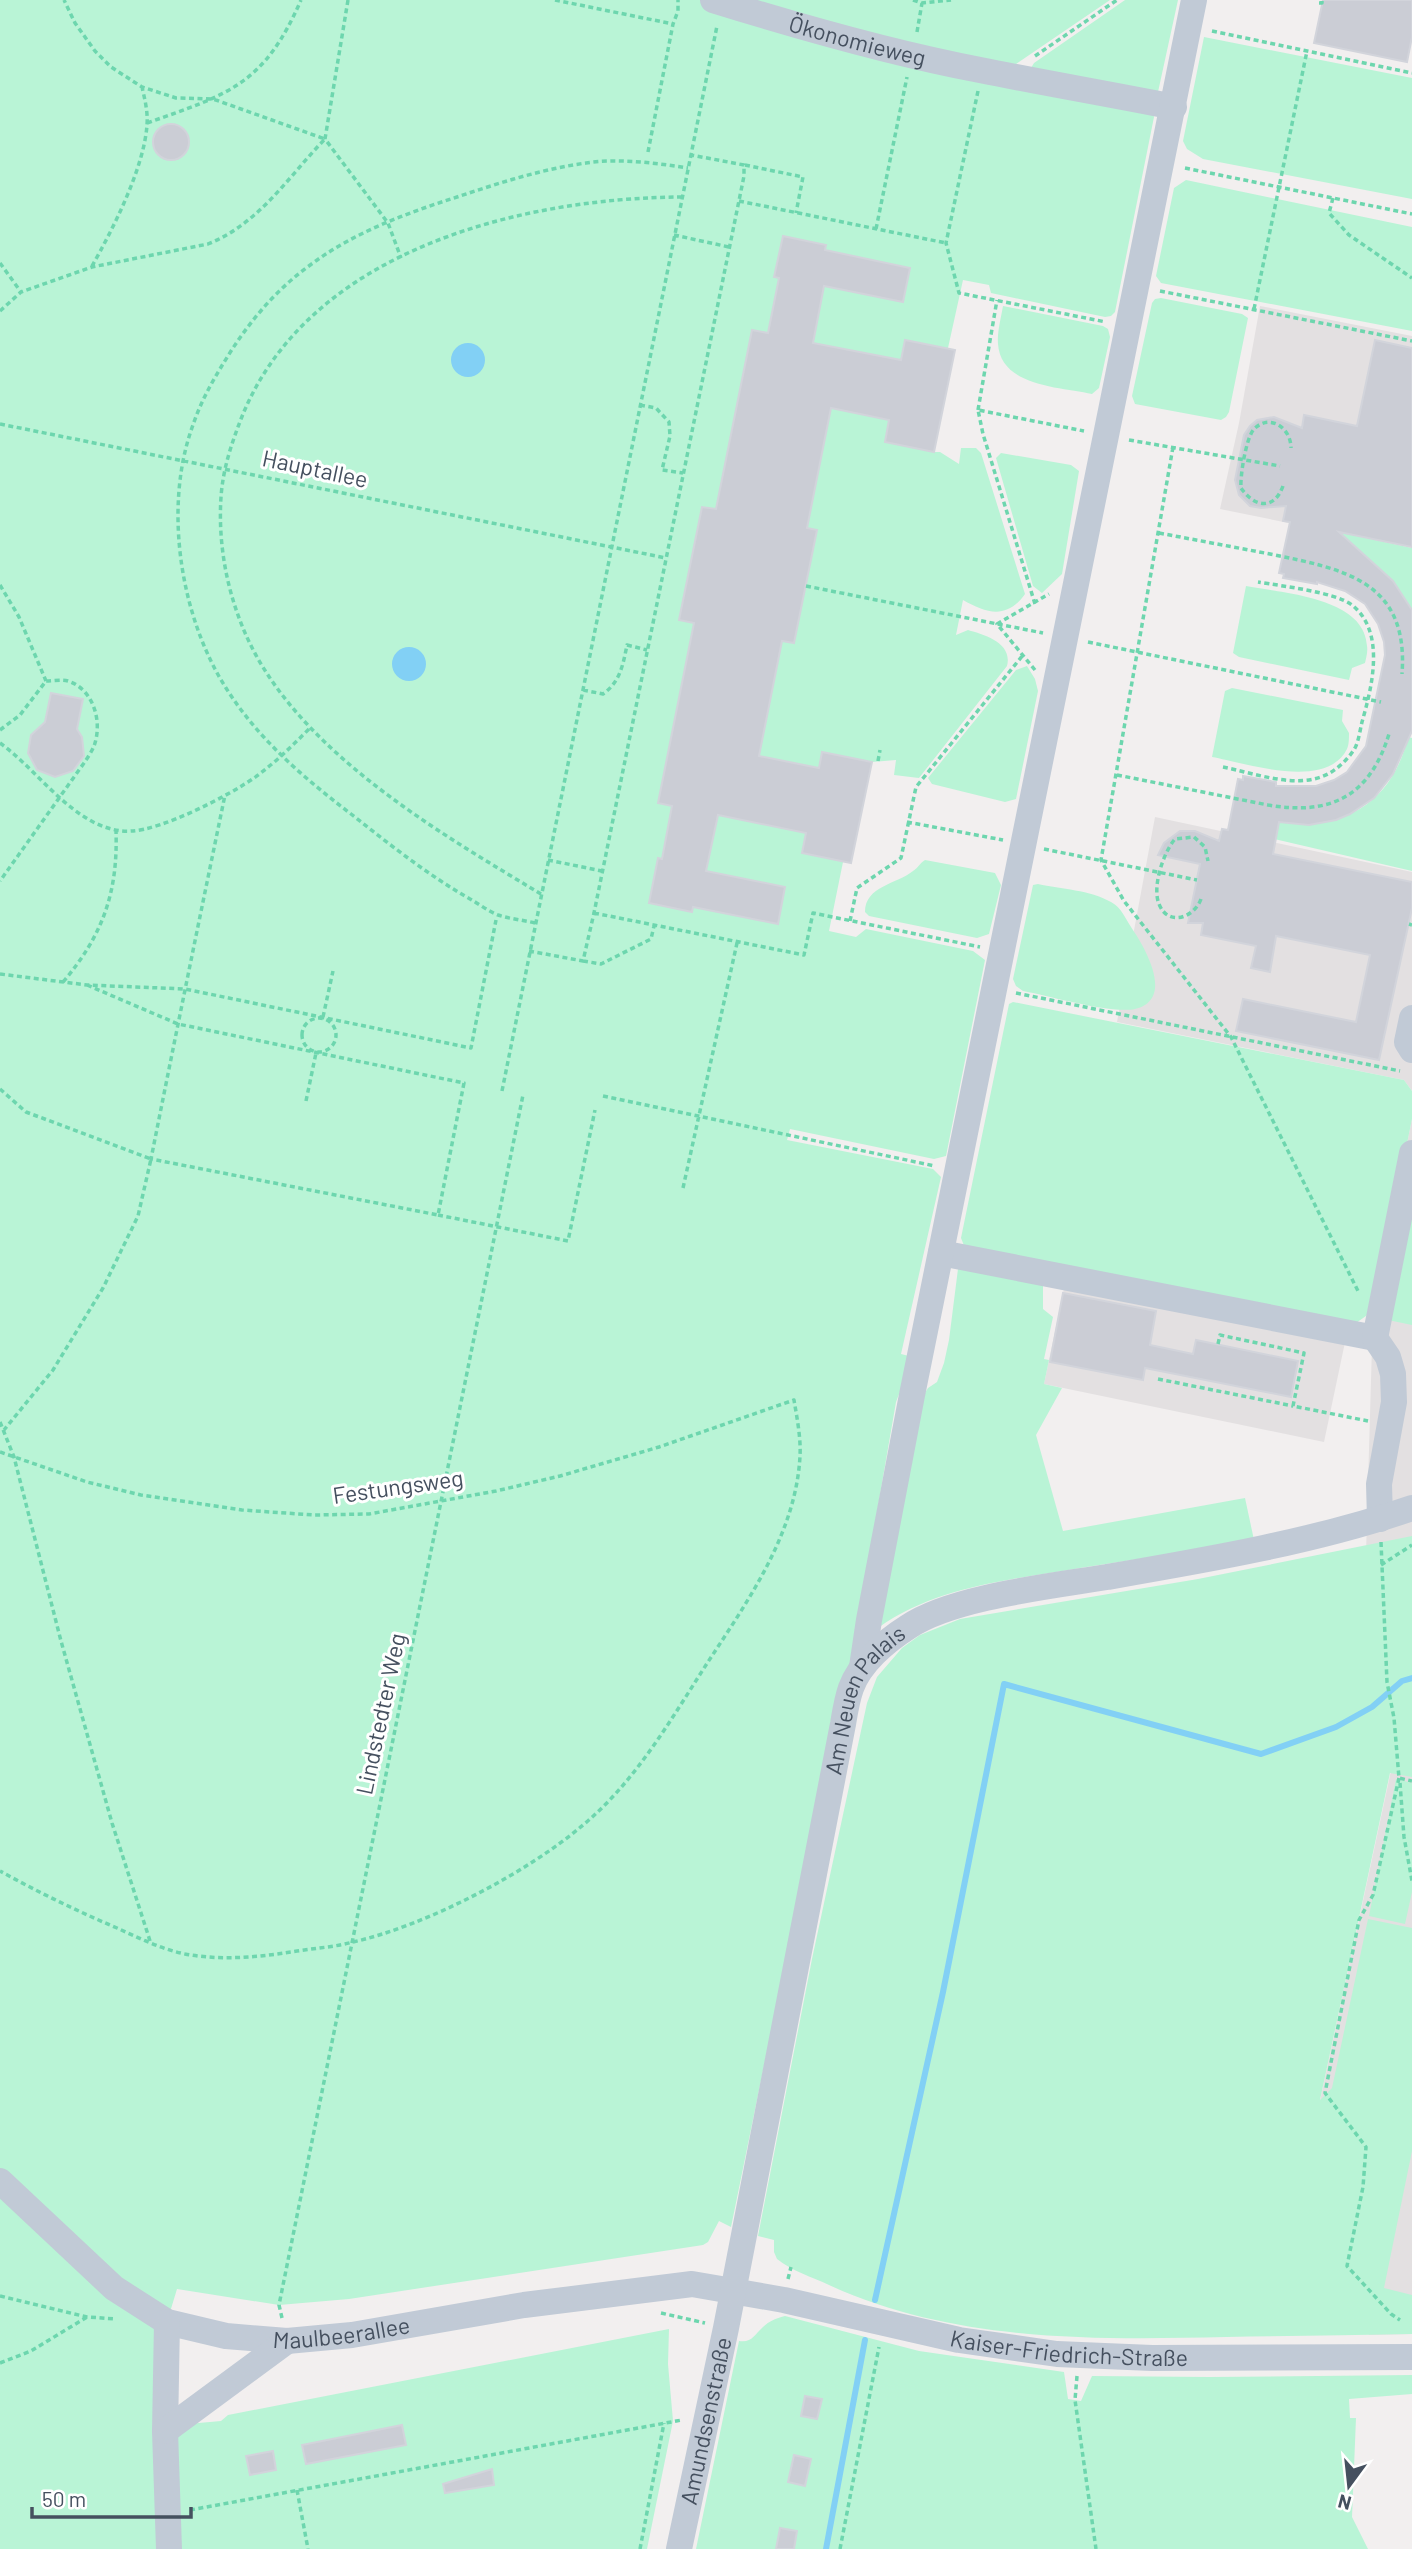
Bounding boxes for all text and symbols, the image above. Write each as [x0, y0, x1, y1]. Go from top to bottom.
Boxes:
street label: Ökonomieweg [786, 9, 929, 71]
street label: Hauptallee [260, 443, 370, 493]
street label: Festungsweg [331, 1463, 465, 1509]
street label: Am Neuen Palais [819, 1618, 910, 1777]
street label: Lindstedter Weg [349, 1630, 411, 1797]
street label: Maulbeerallee [272, 2310, 412, 2354]
street label: Kaiser-Friedrich-Straße [948, 2323, 1188, 2371]
street label: Amundsenstraße [674, 2334, 737, 2507]
north arrow [1314, 2451, 1384, 2521]
scale bar [32, 2476, 191, 2520]
text: 50 m [42, 2486, 86, 2511]
text: N [1335, 2490, 1354, 2516]

